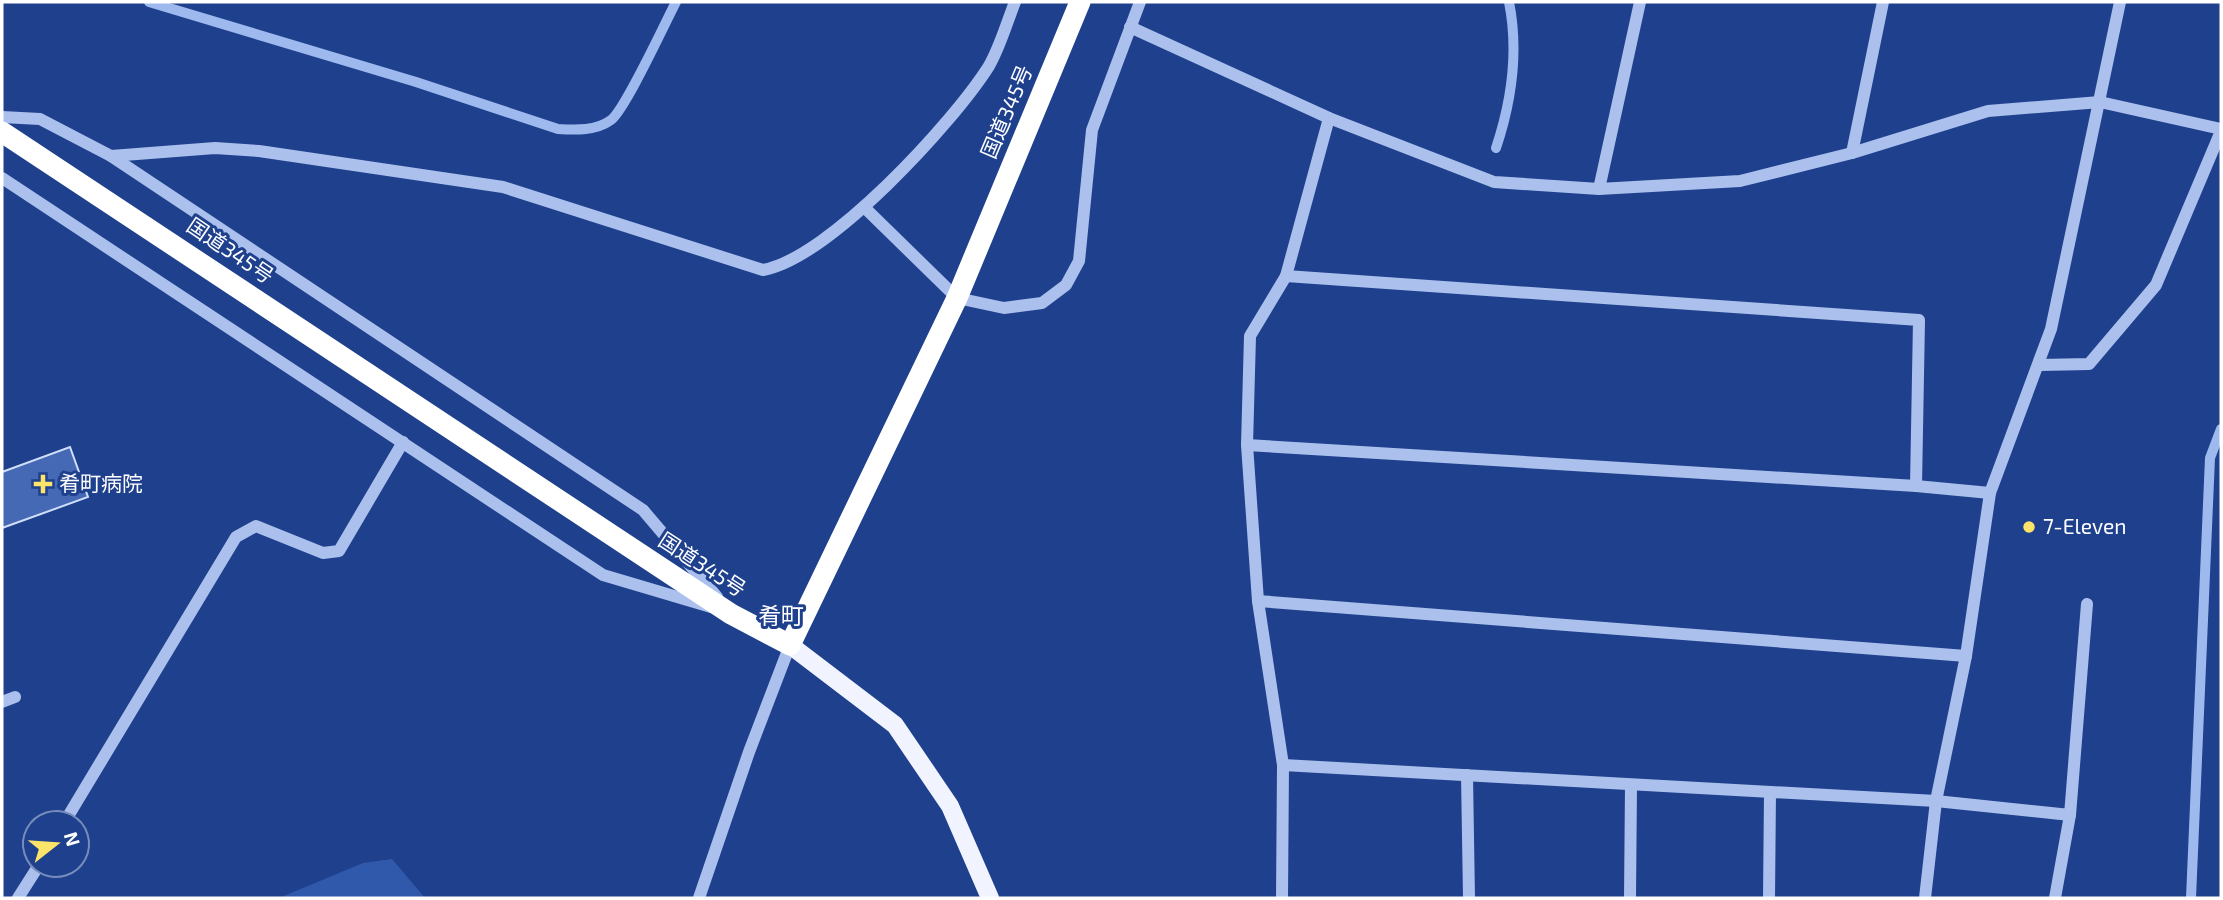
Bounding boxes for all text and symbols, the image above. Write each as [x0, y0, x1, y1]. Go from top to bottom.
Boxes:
street label: 国道345号 [975, 61, 1036, 162]
street label: 国道345号 [183, 212, 279, 288]
place label: 肴町病院 [59, 470, 143, 495]
marker: 肴町病院 [33, 474, 53, 494]
place label: 7-Eleven [2043, 513, 2126, 538]
marker: 7-Eleven [2021, 519, 2037, 535]
street label: 国道345号 [655, 526, 751, 601]
district label: 肴町 [758, 601, 804, 629]
north arrow [21, 809, 91, 879]
text: N [60, 829, 86, 849]

